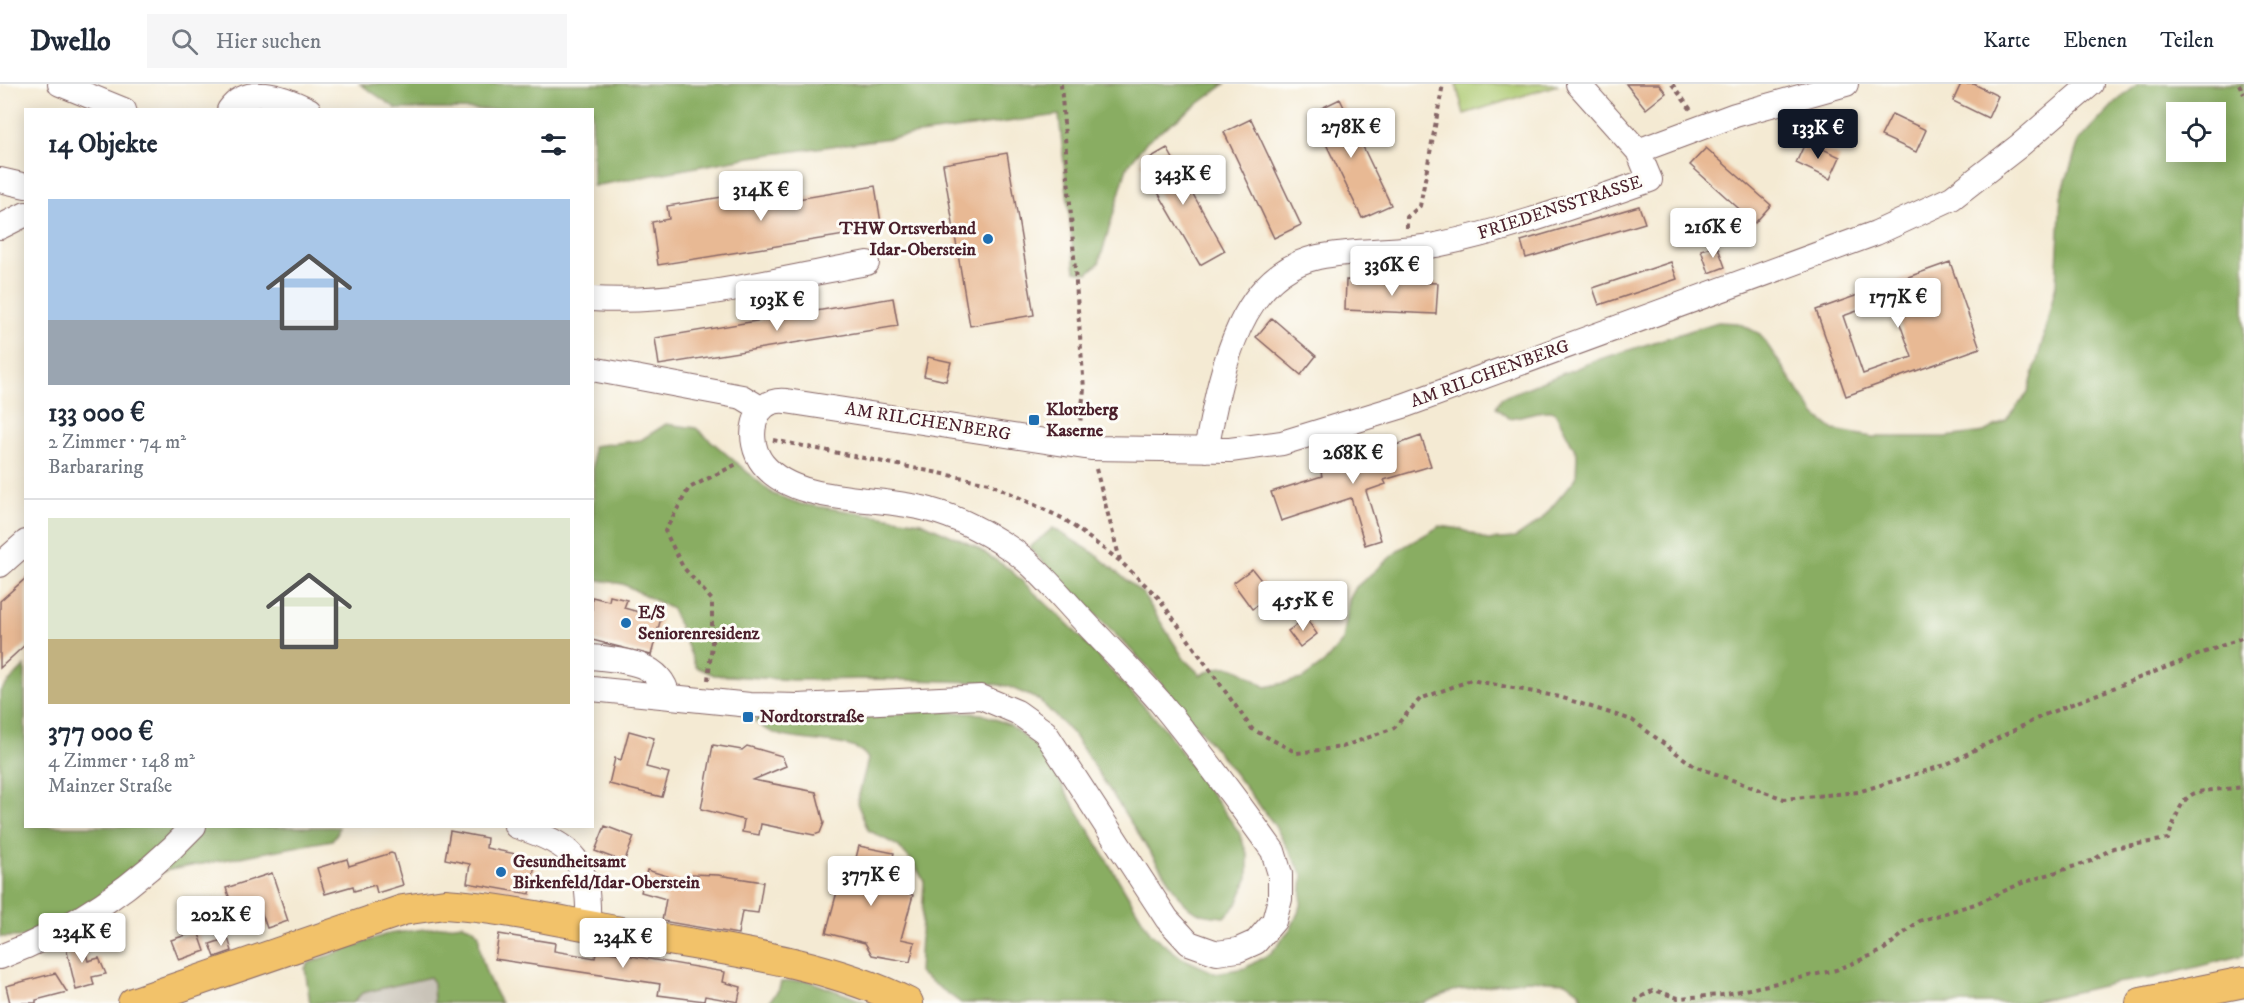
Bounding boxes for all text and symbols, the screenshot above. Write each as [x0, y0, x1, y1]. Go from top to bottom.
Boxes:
search box [147, 14, 567, 68]
text: Dwello [30, 24, 111, 59]
icon: search [168, 25, 201, 58]
text: Hier suchen [216, 28, 321, 55]
text: Karte [1983, 28, 2030, 54]
text: Ebenen [2063, 28, 2127, 54]
text: Teilen [2160, 28, 2214, 54]
map controls [2166, 102, 2226, 162]
button: locate [2166, 102, 2226, 162]
pin: 278K € [1302, 108, 1400, 159]
pin: 133K € [1769, 109, 1867, 160]
text: 278K € [1321, 115, 1381, 140]
text: 133K € [1792, 116, 1844, 141]
text: 14 Objekte [48, 128, 158, 161]
icon: filters [537, 128, 570, 161]
pin: 343K € [1134, 155, 1232, 206]
text: 343K € [1155, 162, 1211, 187]
pin: 314K € [712, 171, 810, 222]
street label: FRIEDENSSTRASSE [1475, 171, 1645, 245]
text: 314K € [733, 178, 789, 203]
pin: 216K € [1664, 208, 1762, 259]
text: 216K € [1684, 215, 1742, 240]
place label: THW Ortsverband Idar-Oberstein [838, 218, 977, 261]
marker: THW Ortsverband Idar-Oberstein [981, 232, 995, 246]
icon: home [255, 238, 363, 346]
pin: 336K € [1343, 246, 1441, 297]
text: 336K € [1364, 253, 1420, 278]
pin: 177K € [1849, 278, 1947, 329]
pin: 193K € [728, 281, 826, 332]
text: 177K € [1869, 285, 1927, 310]
text: 193K € [750, 288, 804, 313]
street label: AM RILCHENBERG [1408, 335, 1573, 413]
text: 133 000 € [48, 397, 145, 430]
street label: AM RILCHENBERG [844, 398, 1013, 446]
place label: Klotzberg Kaserne [1046, 399, 1119, 442]
marker: Klotzberg Kaserne [1027, 413, 1041, 427]
text: 2 Zimmer · 74 m² [48, 430, 186, 455]
pin: 268K € [1304, 434, 1402, 485]
text: 268K € [1323, 441, 1383, 466]
text: Barbararing [48, 455, 143, 480]
icon: home [255, 557, 363, 665]
pin: 455K € [1254, 581, 1352, 632]
text: 455K € [1272, 588, 1334, 613]
place label: E/S Seniorenresidenz [638, 602, 760, 645]
marker: E/S Seniorenresidenz [619, 616, 633, 630]
place label: Nordtorstraße [760, 706, 865, 728]
marker: Nordtorstraße [741, 710, 755, 724]
text: 377 000 € [48, 716, 153, 749]
text: 4 Zimmer · 148 m² [48, 749, 195, 774]
text: Mainzer Straße [48, 774, 172, 799]
place label: Gesundheitsamt Birkenfeld/Idar-Oberstein [513, 851, 701, 894]
pin: 377K € [822, 856, 920, 907]
text: 377K € [842, 863, 900, 888]
marker: Gesundheitsamt Birkenfeld/Idar-Oberstein [494, 865, 508, 879]
pin: 202K € [172, 896, 270, 947]
text: 202K € [191, 903, 251, 928]
pin: 234K € [33, 913, 131, 964]
pin: 234K € [574, 918, 672, 969]
text: 234K € [53, 920, 111, 945]
text: 234K € [594, 925, 652, 950]

